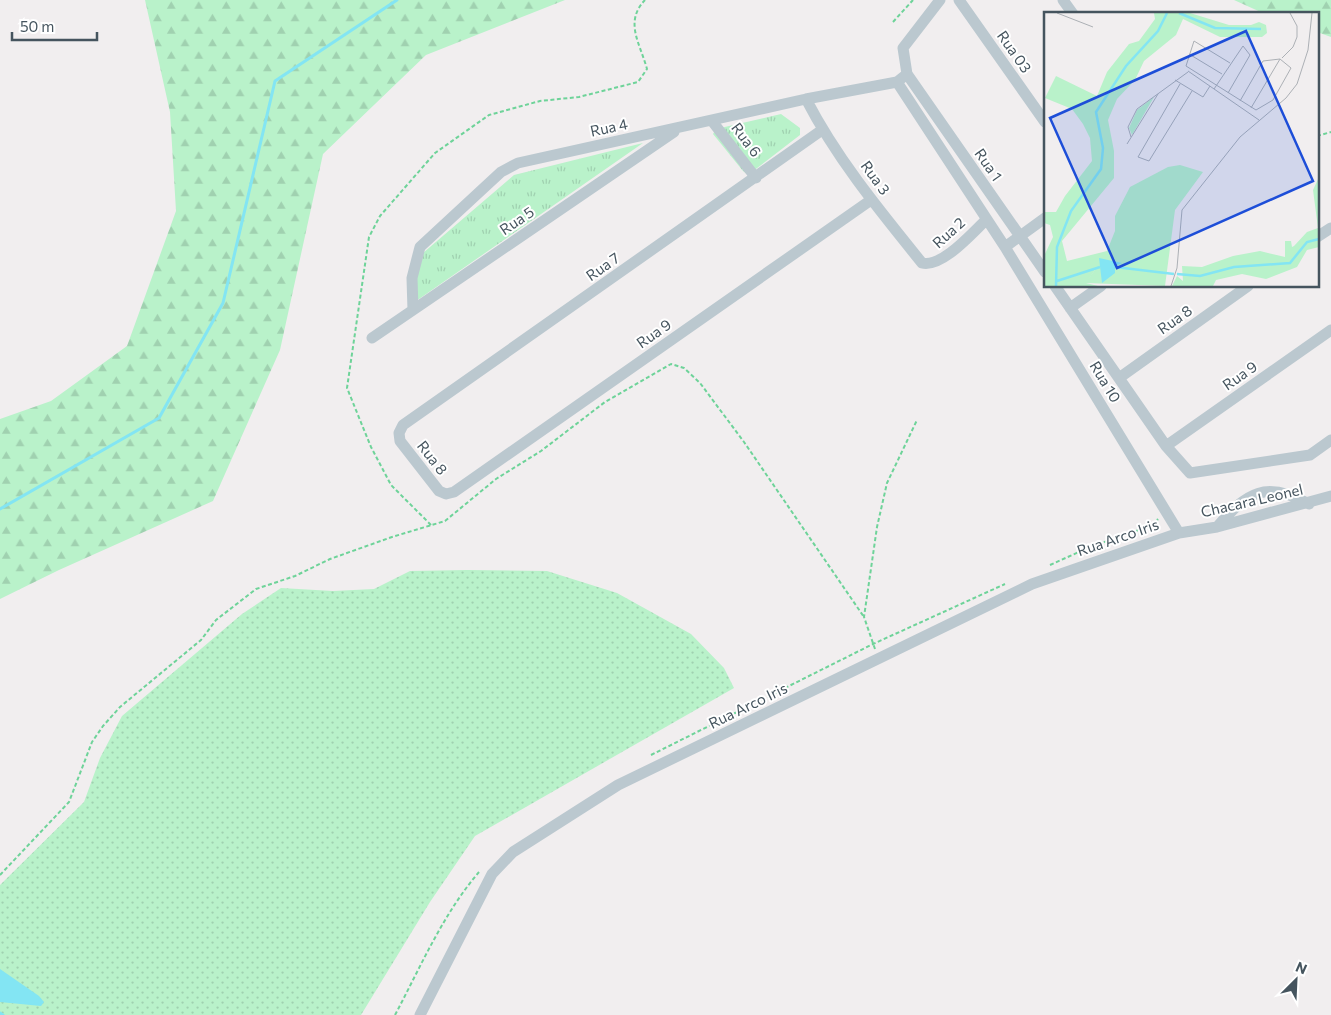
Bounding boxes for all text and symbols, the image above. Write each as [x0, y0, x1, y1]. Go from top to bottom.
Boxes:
scale bar [12, 10, 98, 42]
inset map [1044, 12, 1318, 288]
text: 50 m [20, 17, 54, 35]
street label: Rua 03 [994, 27, 1036, 76]
street label: Rua 4 [588, 114, 629, 140]
street label: Rua 6 [728, 119, 765, 160]
street label: Rua 1 [971, 145, 1006, 184]
street label: Rua 3 [857, 157, 894, 198]
street label: Rua 5 [496, 202, 537, 238]
street label: Rua 2 [928, 213, 968, 251]
street label: Rua 7 [582, 248, 623, 284]
street label: Rua 8 [1154, 301, 1195, 338]
street label: Rua 9 [633, 315, 674, 352]
street label: Rua 10 [1086, 357, 1125, 406]
street label: Rua 9 [1219, 357, 1260, 394]
street label: Rua 8 [414, 437, 452, 478]
street label: Chacara Leonel [1199, 480, 1305, 521]
street label: Rua Arco Iris [1074, 515, 1161, 559]
street label: Rua Arco Iris [705, 678, 790, 732]
north arrow [1271, 955, 1321, 1005]
text: N [1293, 958, 1310, 978]

